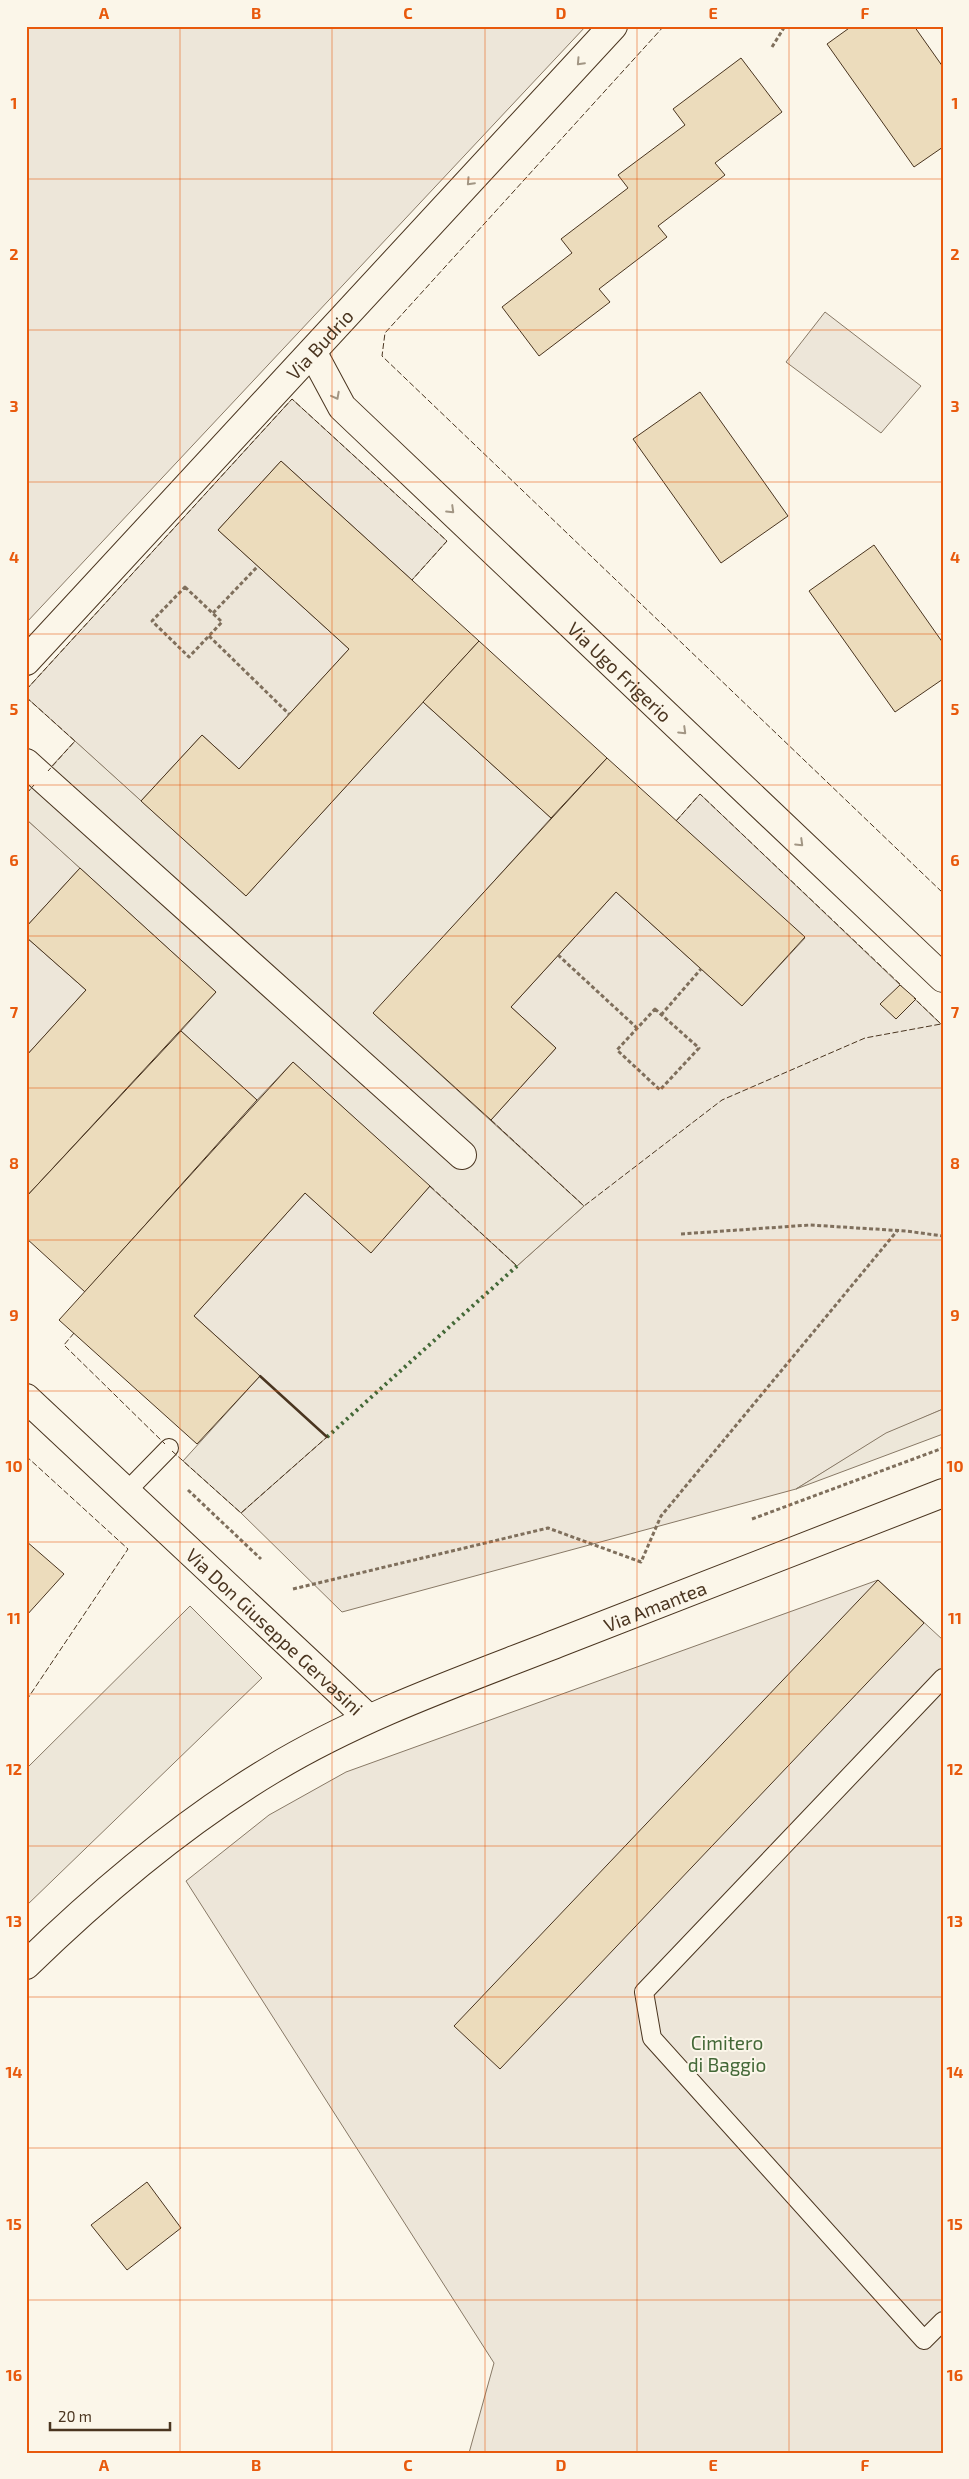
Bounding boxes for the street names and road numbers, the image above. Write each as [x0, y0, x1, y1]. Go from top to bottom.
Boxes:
street label: Via Budrio [281, 304, 357, 384]
street label: Via Ugo Frigerio [563, 616, 677, 726]
street label: Via Don Giuseppe Gervasini [182, 1543, 368, 1719]
street label: Via Amantea [600, 1575, 710, 1636]

